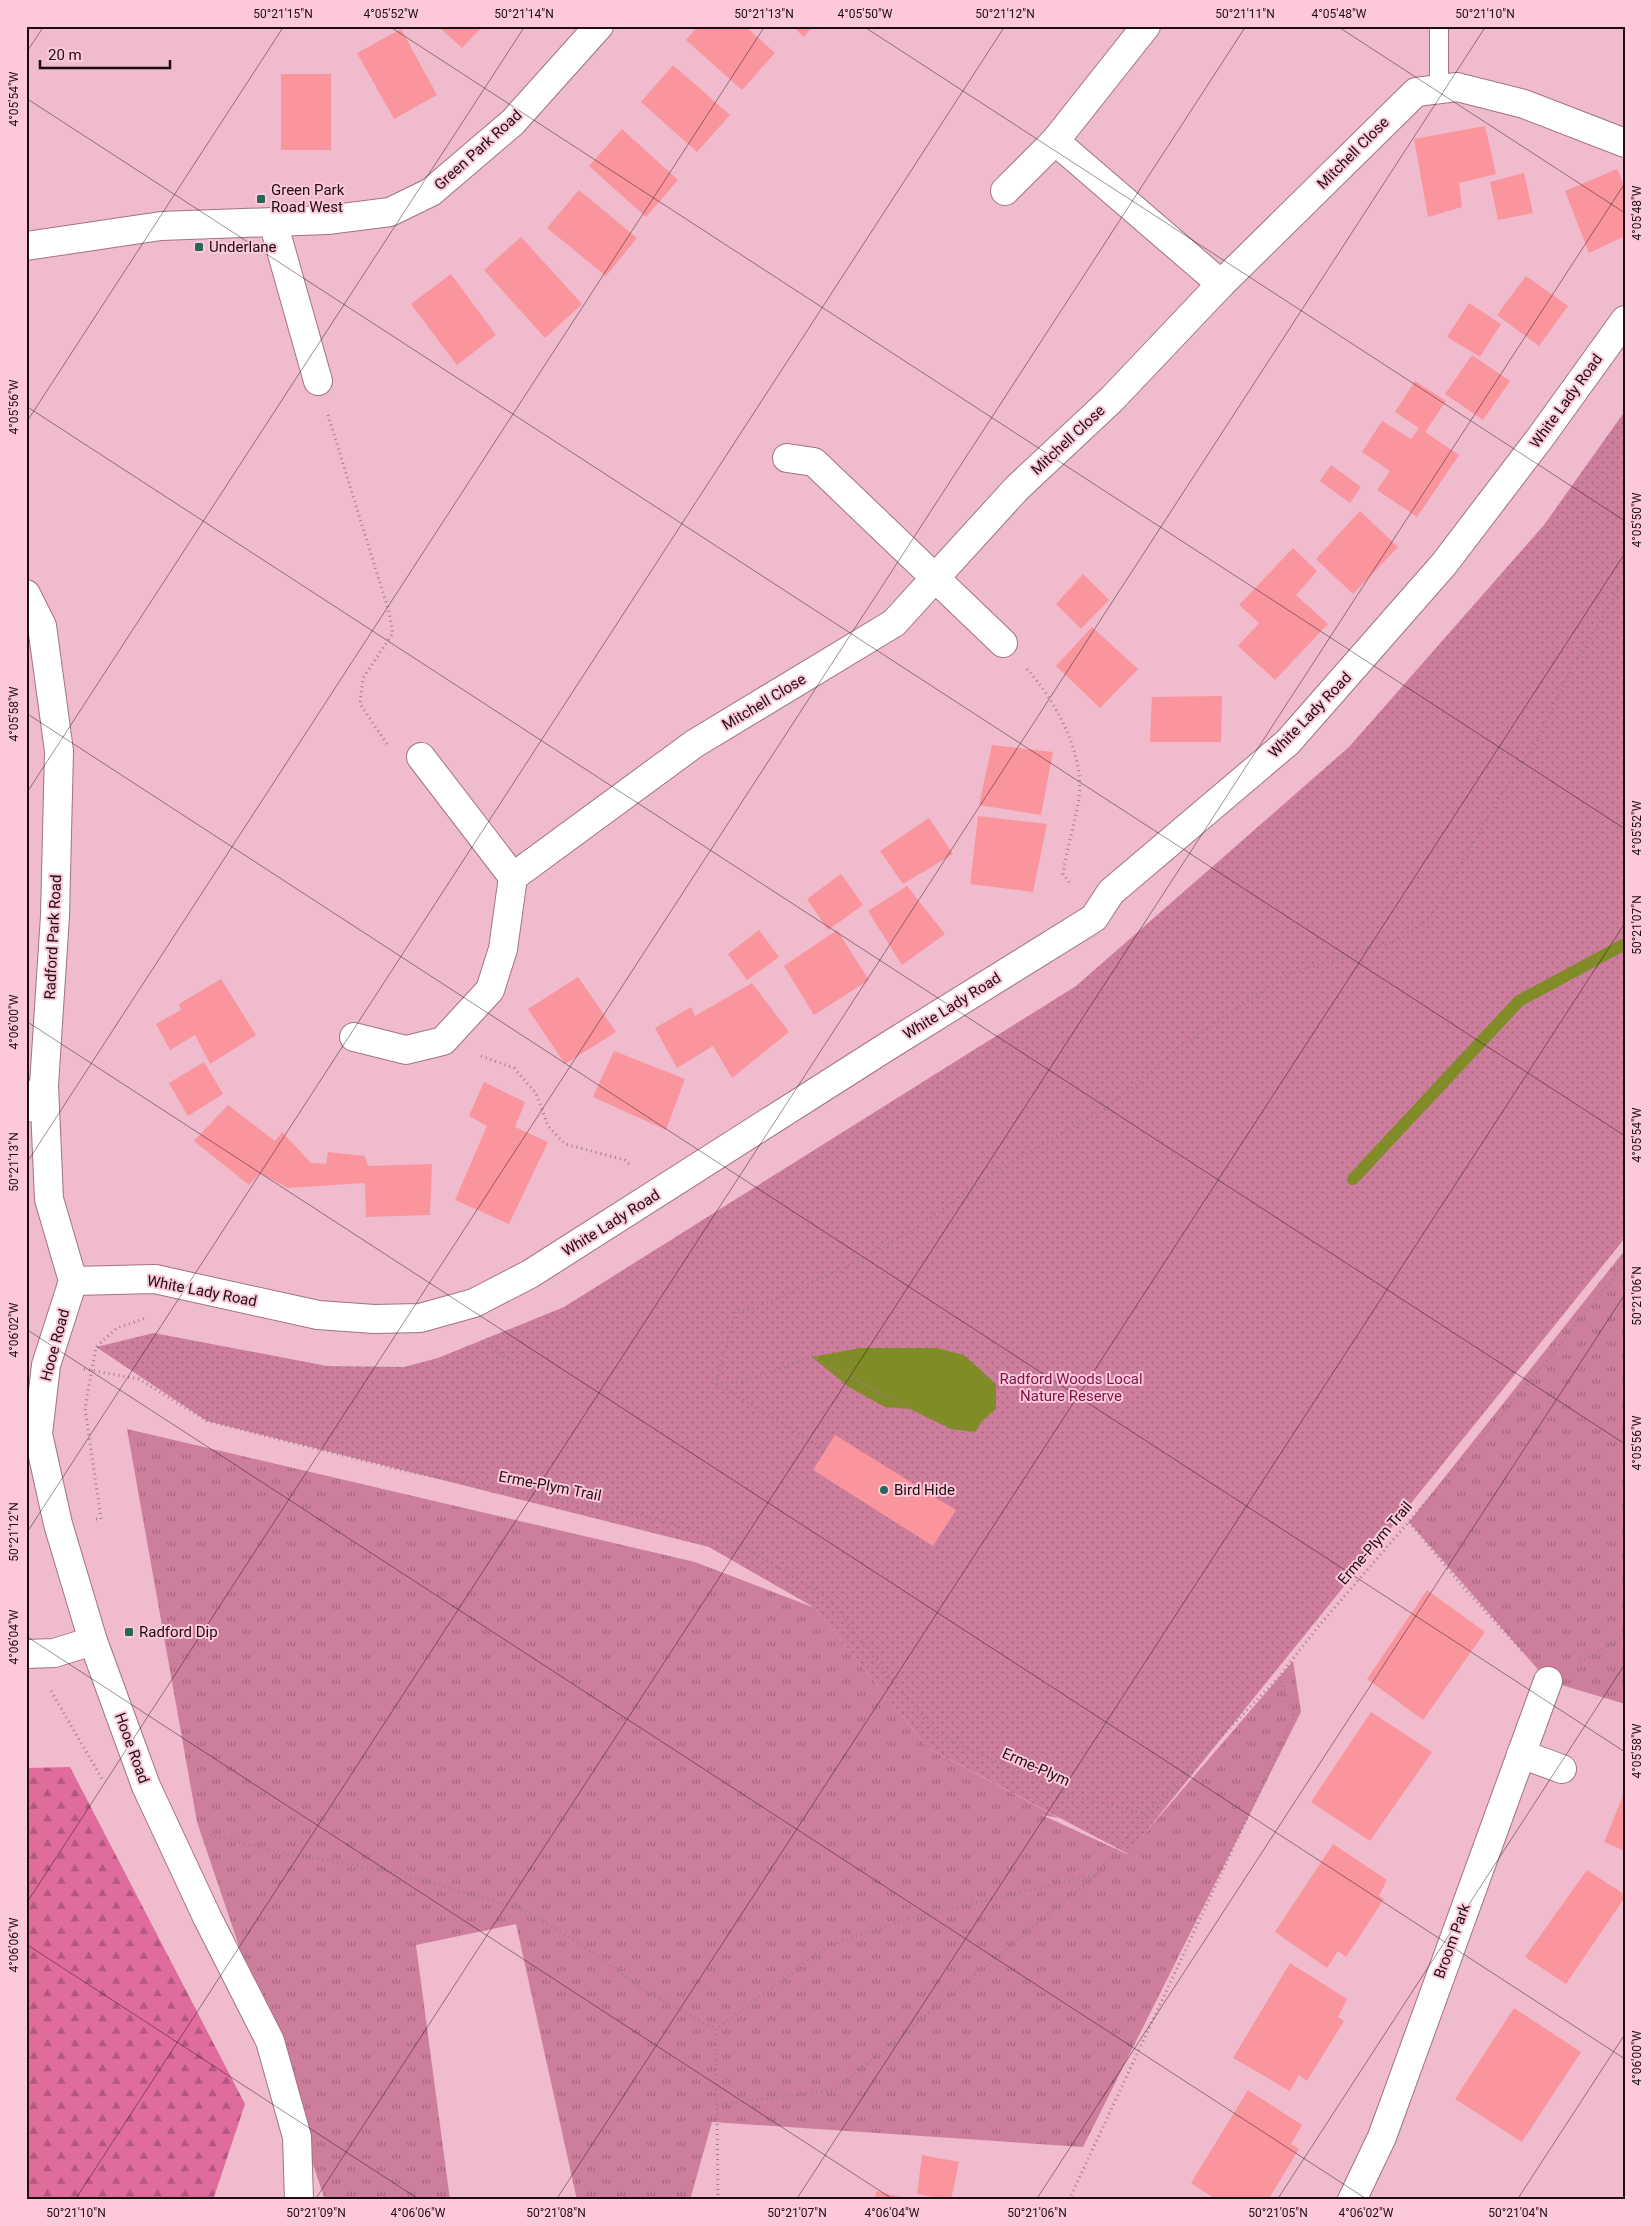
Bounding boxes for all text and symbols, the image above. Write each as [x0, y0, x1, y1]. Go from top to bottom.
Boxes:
text: 50°21'15"N [253, 7, 313, 21]
text: 4°05'52"W [364, 7, 419, 21]
text: 50°21'14"N [494, 7, 554, 21]
text: 50°21'13"N [734, 7, 794, 21]
text: 4°05'50"W [838, 7, 893, 21]
text: 50°21'12"N [975, 7, 1035, 21]
text: 50°21'11"N [1215, 7, 1275, 21]
text: 4°05'48"W [1312, 7, 1367, 21]
text: 50°21'10"N [1455, 7, 1515, 21]
scale bar [40, 38, 170, 70]
text: 20 m [48, 46, 82, 64]
text: 4°05'54"W [7, 71, 21, 126]
street label: Green Park Road [431, 106, 525, 194]
street label: Mitchell Close [1313, 113, 1393, 193]
place label: Green Park Road West [271, 181, 345, 216]
text: 4°05'48"W [1630, 185, 1644, 240]
marker: Green Park Road West [255, 193, 267, 205]
place label: Underlane [209, 238, 277, 256]
marker: Underlane [193, 241, 205, 253]
street label: White Lady Road [1526, 351, 1606, 451]
text: 4°05'56"W [7, 379, 21, 434]
street label: Mitchell Close [1027, 401, 1109, 479]
text: 4°05'50"W [1630, 492, 1644, 547]
street label: White Lady Road [1265, 669, 1355, 761]
street label: Mitchell Close [719, 670, 809, 734]
text: 4°05'58"W [7, 686, 21, 741]
text: 4°05'52"W [1630, 800, 1644, 855]
street label: Radford Park Road [41, 874, 65, 1000]
text: 50°21'07"N [1630, 895, 1644, 955]
street label: White Lady Road [900, 969, 1004, 1043]
text: 4°06'00"W [7, 994, 21, 1049]
text: 4°05'54"W [1630, 1107, 1644, 1162]
text: 50°21'13"N [7, 1132, 21, 1192]
street label: White Lady Road [559, 1186, 663, 1260]
text: 50°21'06"N [1630, 1266, 1644, 1326]
street label: White Lady Road [145, 1272, 259, 1310]
text: 4°06'02"W [7, 1302, 21, 1357]
street label: Hooe Road [37, 1307, 73, 1383]
park label: Radford Woods Local Nature Reserve [999, 1370, 1143, 1405]
text: 4°05'56"W [1630, 1415, 1644, 1470]
street label: Erme-Plym Trail [497, 1467, 603, 1505]
place label: Bird Hide [894, 1481, 955, 1499]
marker: Bird Hide [878, 1484, 890, 1496]
street label: Erme-Plym Trail [1334, 1498, 1416, 1588]
text: 50°21'12"N [7, 1502, 21, 1562]
text: 4°06'04"W [7, 1609, 21, 1664]
place label: Radford Dip [139, 1623, 218, 1641]
marker: Radford Dip [123, 1626, 135, 1638]
street label: Hooe Road [111, 1710, 153, 1786]
text: 4°05'58"W [1630, 1723, 1644, 1778]
street label: Erme-Plym [999, 1744, 1073, 1790]
street label: Broom Park [1430, 1901, 1474, 1981]
text: 4°06'06"W [7, 1917, 21, 1972]
text: 4°06'00"W [1630, 2030, 1644, 2085]
text: 50°21'10"N [46, 2206, 106, 2220]
text: 50°21'09"N [286, 2206, 346, 2220]
text: 4°06'06"W [391, 2206, 446, 2220]
text: 50°21'08"N [526, 2206, 586, 2220]
text: 50°21'07"N [767, 2206, 827, 2220]
text: 4°06'04"W [865, 2206, 920, 2220]
text: 50°21'06"N [1007, 2206, 1067, 2220]
text: 50°21'05"N [1248, 2206, 1308, 2220]
text: 4°06'02"W [1339, 2206, 1394, 2220]
text: 50°21'04"N [1488, 2206, 1548, 2220]

